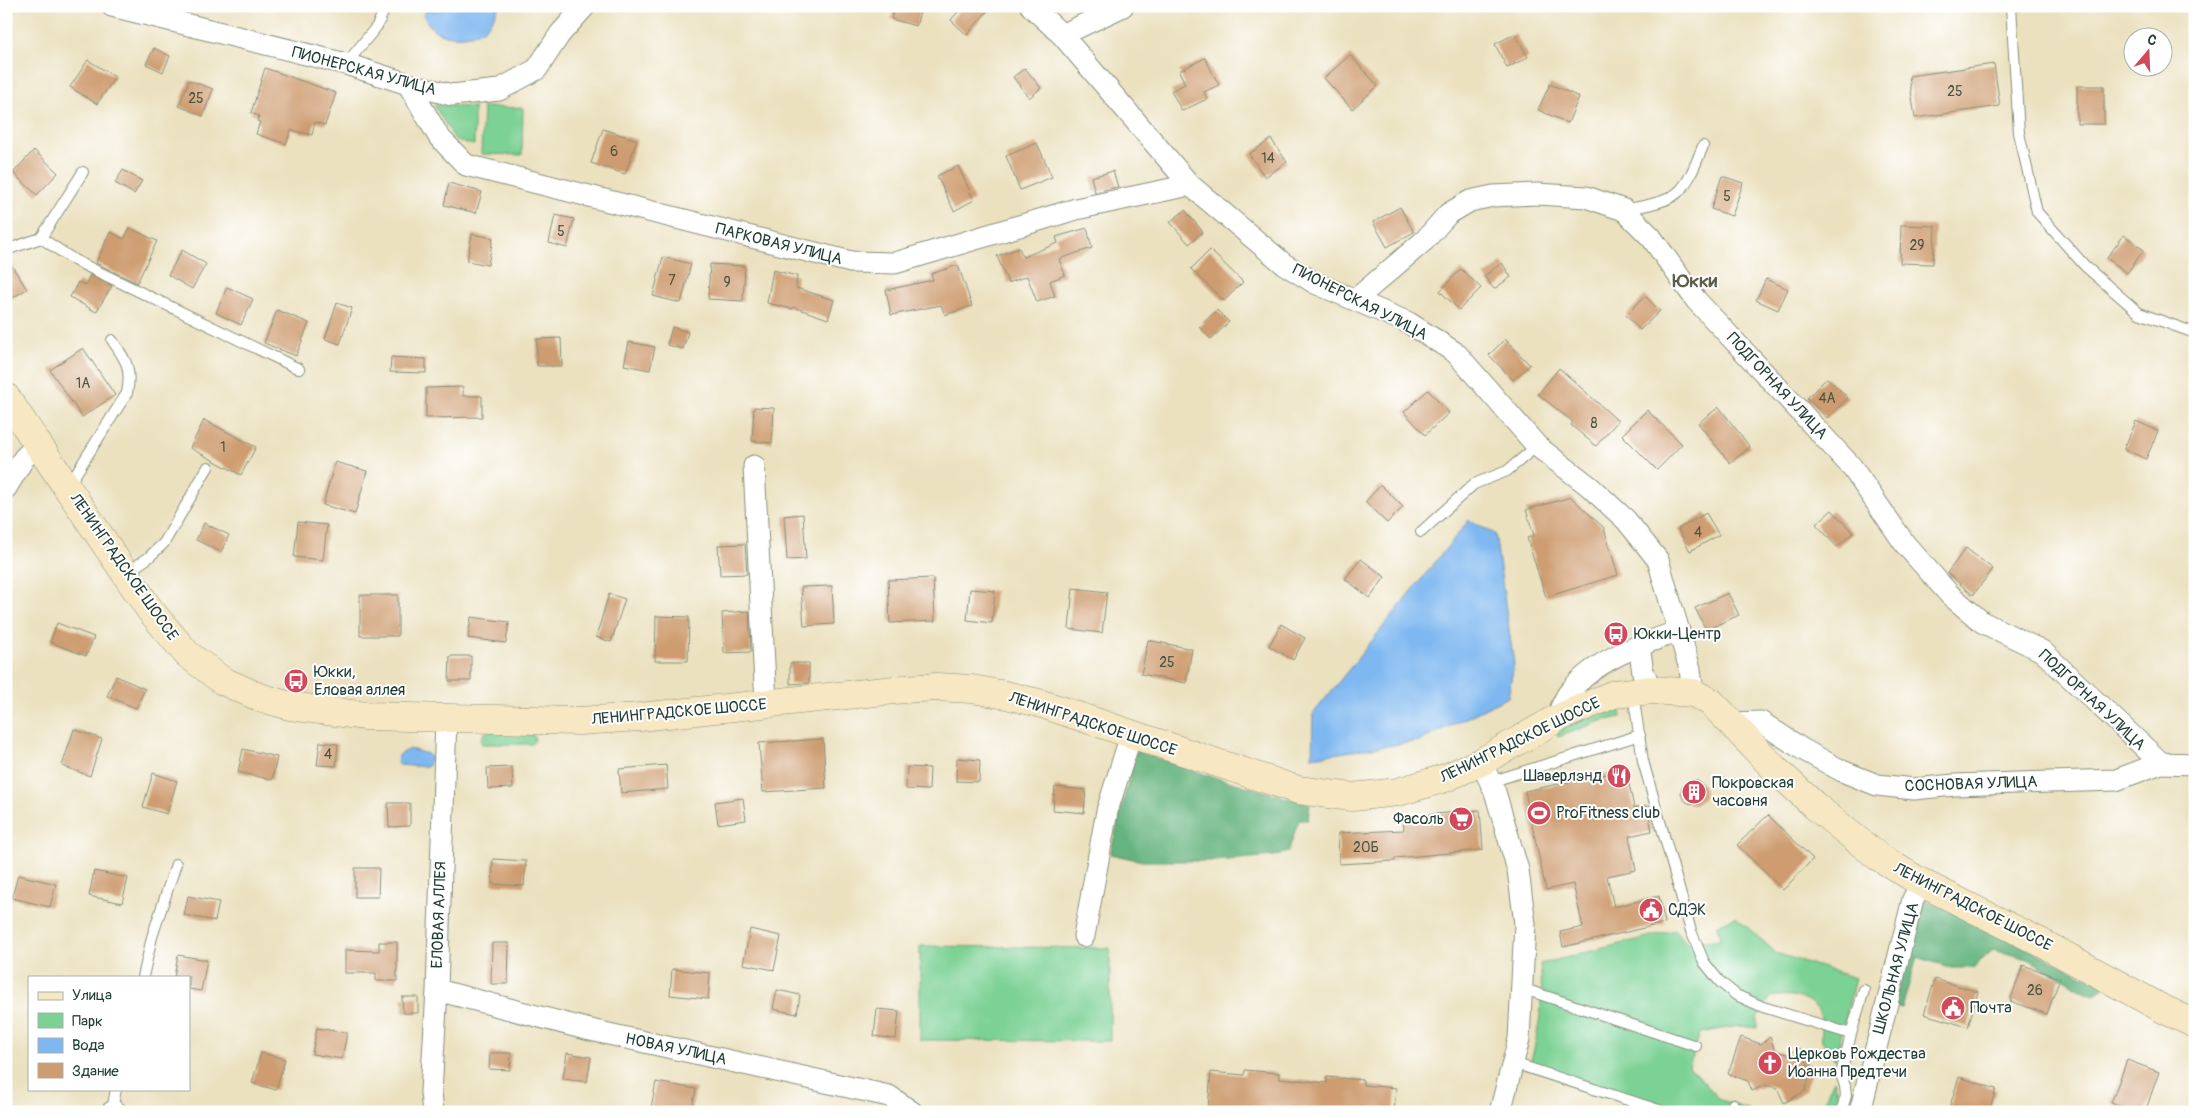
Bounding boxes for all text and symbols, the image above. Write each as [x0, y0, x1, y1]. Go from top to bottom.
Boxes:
north arrow [2124, 28, 2174, 78]
text: С [2145, 31, 2159, 50]
street label: ПИОНЕРСКАЯ УЛИЦА [290, 42, 438, 100]
house number: 25 [1947, 83, 1963, 100]
house number: 25 [188, 90, 204, 107]
house number: 6 [610, 143, 618, 160]
house number: 14 [1261, 150, 1275, 167]
house number: 5 [1723, 188, 1731, 205]
street label: ПАРКОВАЯ УЛИЦА [713, 219, 845, 269]
house number: 5 [557, 223, 565, 240]
house number: 29 [1909, 237, 1925, 254]
street label: ПИОНЕРСКАЯ УЛИЦА [1289, 259, 1431, 345]
district label: Юкки [1672, 269, 1718, 293]
house number: 7 [668, 272, 676, 289]
house number: 9 [723, 274, 731, 291]
street label: ПОДГОРНАЯ УЛИЦА [1722, 328, 1832, 444]
house number: 1А [76, 375, 90, 392]
house number: 4А [1818, 390, 1836, 407]
house number: 8 [1590, 415, 1598, 432]
house number: 1 [220, 439, 226, 456]
street label: ЛЕНИНГРАДСКОЕ ШОССЕ [65, 488, 183, 645]
house number: 4 [1694, 524, 1702, 541]
bus stop icon: Юкки-Центр [1603, 621, 1629, 647]
place label: Юкки-Центр [1634, 624, 1721, 644]
street label: ПОДГОРНАЯ УЛИЦА [2034, 645, 2150, 755]
house number: 25 [1159, 654, 1175, 671]
place label: Юкки, Еловая аллея [314, 662, 405, 700]
bus stop icon: Юкки, Еловая аллея [283, 668, 309, 694]
street label: ЛЕНИНГРАДСКОЕ ШОССЕ [1005, 687, 1180, 761]
street label: ЛЕНИНГРАДСКОЕ ШОССЕ [1436, 692, 1603, 788]
street label: ЛЕНИНГРАДСКОЕ ШОССЕ [590, 694, 767, 730]
house number: 4 [324, 746, 332, 763]
restaurant icon: Шаверлэнд [1606, 763, 1632, 789]
place label: Шаверлэнд [1524, 766, 1602, 786]
street label: СОСНОВАЯ УЛИЦА [1904, 772, 2038, 796]
place label: Покровская часовня [1712, 773, 1794, 811]
building icon: Покровская часовня [1681, 779, 1707, 805]
sports icon: ProFitness club [1526, 800, 1552, 826]
place label: ProFitness club [1556, 803, 1660, 823]
supermarket icon: Фасоль [1448, 806, 1474, 832]
place label: Фасоль [1393, 809, 1444, 829]
house number: 20Б [1353, 839, 1379, 856]
street label: ЛЕНИНГРАДСКОЕ ШОССЕ [1889, 858, 2056, 956]
street label: ЕЛОВАЯ АЛЛЕЯ [427, 861, 451, 969]
public building icon: СДЭК [1638, 897, 1664, 923]
place label: СДЭК [1668, 900, 1706, 920]
street label: ШКОЛЬНАЯ УЛИЦА [1869, 900, 1923, 1036]
legend [28, 976, 190, 1090]
house number: 26 [2027, 982, 2043, 999]
text: Улица [72, 986, 112, 1005]
public building icon: Почта [1940, 995, 1966, 1021]
place label: Почта [1970, 998, 2012, 1018]
text: Парк [72, 1012, 103, 1031]
street label: НОВАЯ УЛИЦА [624, 1029, 728, 1069]
text: Вода [72, 1036, 105, 1055]
place label: Церковь Рождества Иоанна Предтечи [1788, 1044, 1926, 1082]
church icon: Церковь Рождества Иоанна Предтечи [1757, 1050, 1783, 1076]
text: Здание [72, 1062, 119, 1081]

